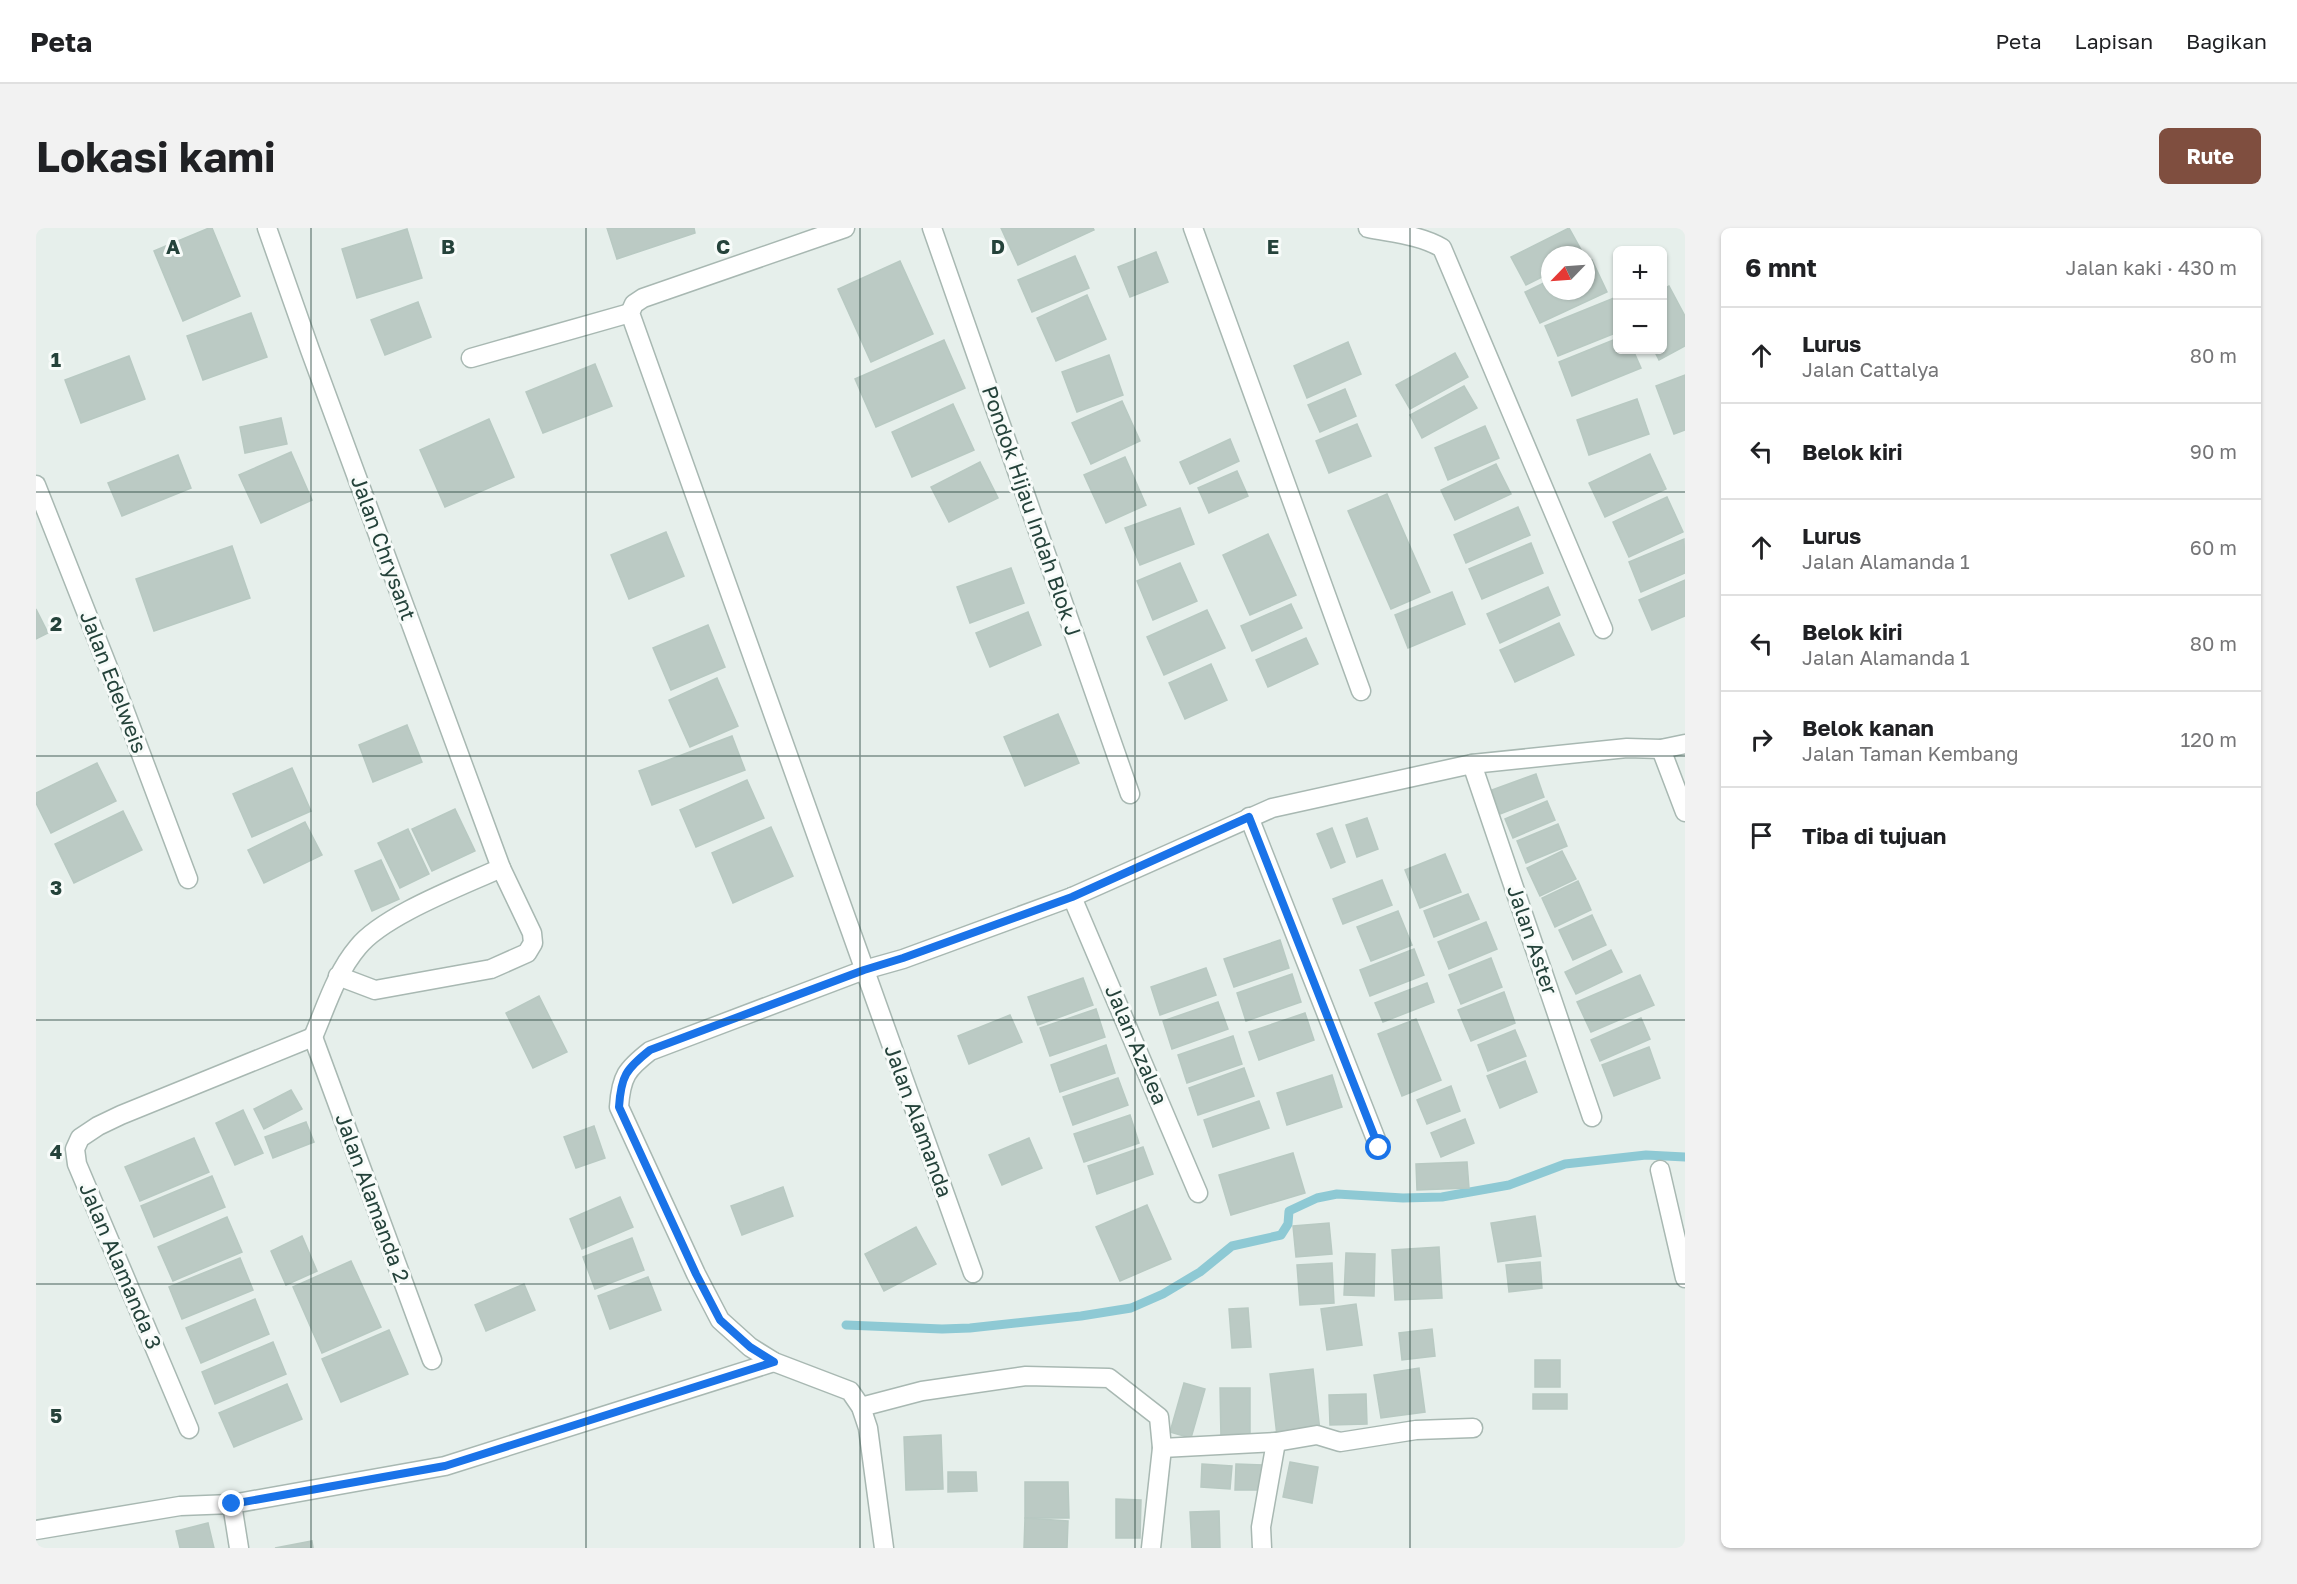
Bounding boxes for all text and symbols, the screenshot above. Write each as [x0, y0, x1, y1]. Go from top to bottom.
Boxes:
text: Peta [30, 25, 92, 58]
text: Peta [1996, 28, 2042, 54]
text: Lapisan [2075, 28, 2153, 54]
text: Bagikan [2186, 28, 2267, 54]
button: Rute [2159, 128, 2261, 184]
text: Lokasi kami [36, 131, 276, 181]
text: A [166, 234, 180, 258]
text: B [441, 234, 455, 258]
text: C [716, 234, 730, 258]
text: D [991, 234, 1005, 258]
text: E [1267, 234, 1279, 258]
north arrow [1541, 246, 1595, 300]
map controls [1613, 246, 1667, 354]
button: + [1613, 246, 1667, 300]
text: 6 mnt [1745, 252, 1817, 283]
text: Jalan kaki · 430 m [2066, 255, 2237, 279]
button: − [1613, 300, 1667, 354]
text: Lurus [1802, 330, 1861, 357]
icon: ahead [1745, 339, 1778, 372]
text: 80 m [2190, 343, 2237, 367]
text: 1 [51, 347, 61, 371]
text: Jalan Cattalya [1802, 357, 1939, 381]
street label: Pondok Hijau Indah Blok J [977, 382, 1087, 639]
icon: left [1745, 435, 1778, 468]
text: Belok kiri [1802, 438, 1903, 465]
text: 90 m [2190, 439, 2237, 463]
street label: Jalan Chrysant [346, 472, 422, 624]
text: Lurus [1802, 522, 1861, 549]
icon: ahead [1745, 531, 1778, 564]
text: 60 m [2190, 535, 2237, 559]
text: Jalan Alamanda 1 [1802, 549, 1970, 573]
street label: Jalan Edelweis [75, 607, 153, 756]
text: 2 [50, 611, 62, 635]
text: Belok kiri [1802, 618, 1903, 645]
icon: left [1745, 627, 1778, 660]
text: 80 m [2190, 631, 2237, 655]
text: Jalan Alamanda 1 [1802, 645, 1970, 669]
text: Belok kanan [1802, 714, 1934, 741]
icon: right [1745, 723, 1778, 756]
text: 120 m [2181, 727, 2237, 751]
text: Jalan Taman Kembang [1802, 741, 2019, 765]
icon: arrive [1745, 819, 1778, 852]
text: Tiba di tujuan [1802, 822, 1946, 849]
text: 3 [50, 875, 62, 899]
street label: Jalan Aster [1502, 881, 1564, 998]
street label: Jalan Azalea [1100, 981, 1174, 1108]
street label: Jalan Alamanda [879, 1041, 959, 1201]
street label: Jalan Alamanda 2 [330, 1110, 416, 1286]
route start [1365, 1134, 1391, 1160]
text: 4 [50, 1139, 62, 1163]
street label: Jalan Alamanda 3 [74, 1179, 168, 1353]
text: 5 [50, 1403, 62, 1427]
route end [218, 1490, 244, 1516]

